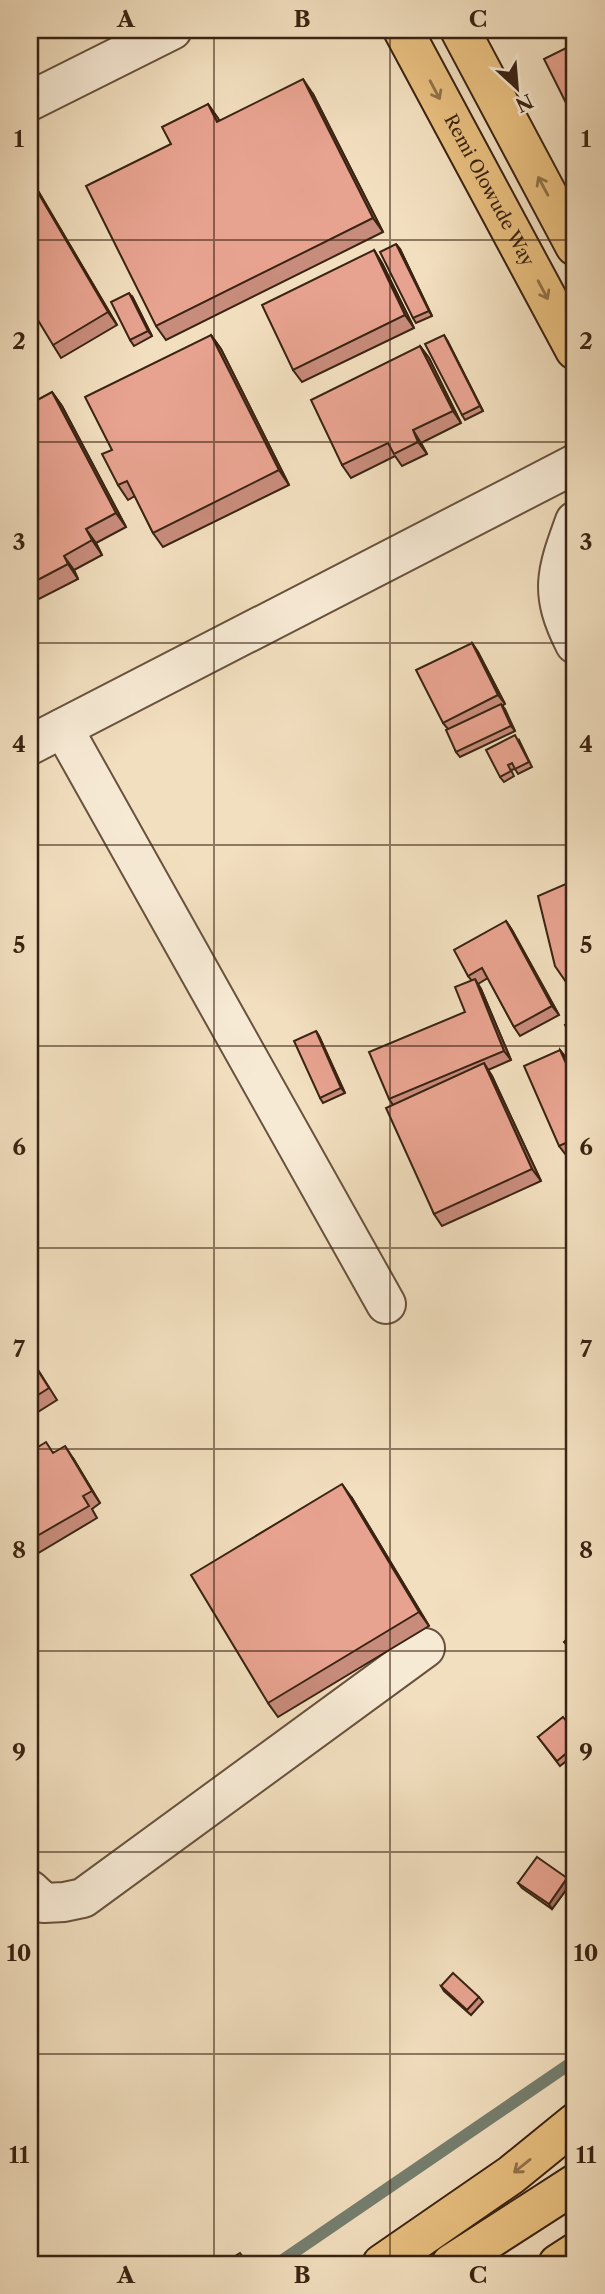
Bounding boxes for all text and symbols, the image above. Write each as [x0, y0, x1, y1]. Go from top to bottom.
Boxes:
text: A [116, 5, 136, 33]
text: B [293, 5, 311, 33]
text: C [469, 5, 487, 33]
north arrow [482, 52, 552, 122]
one-way arrow [429, 79, 443, 100]
text: N [512, 89, 537, 117]
street label: Remi Olowude Way [439, 111, 539, 271]
text: 1 [14, 125, 25, 153]
text: 1 [581, 125, 592, 153]
one-way arrow [536, 176, 550, 196]
one-way arrow [537, 279, 550, 300]
text: 2 [12, 327, 26, 355]
text: 2 [579, 327, 593, 355]
text: 3 [13, 528, 26, 556]
text: 3 [580, 528, 593, 556]
text: 4 [12, 730, 26, 758]
text: 4 [579, 730, 593, 758]
text: 5 [13, 931, 25, 959]
text: 5 [580, 931, 592, 959]
text: 6 [12, 1133, 26, 1161]
text: 6 [579, 1133, 593, 1161]
text: 7 [13, 1335, 25, 1363]
text: 7 [580, 1335, 592, 1363]
text: 8 [12, 1536, 26, 1564]
text: 8 [579, 1536, 593, 1564]
text: 9 [12, 1738, 26, 1766]
text: 9 [579, 1738, 593, 1766]
text: 10 [7, 1939, 31, 1967]
text: 10 [574, 1939, 598, 1967]
text: 11 [9, 2141, 30, 2169]
text: 11 [576, 2141, 597, 2169]
one-way arrow [513, 2158, 531, 2173]
text: A [116, 2261, 136, 2289]
text: B [293, 2261, 311, 2289]
text: C [469, 2261, 487, 2289]

